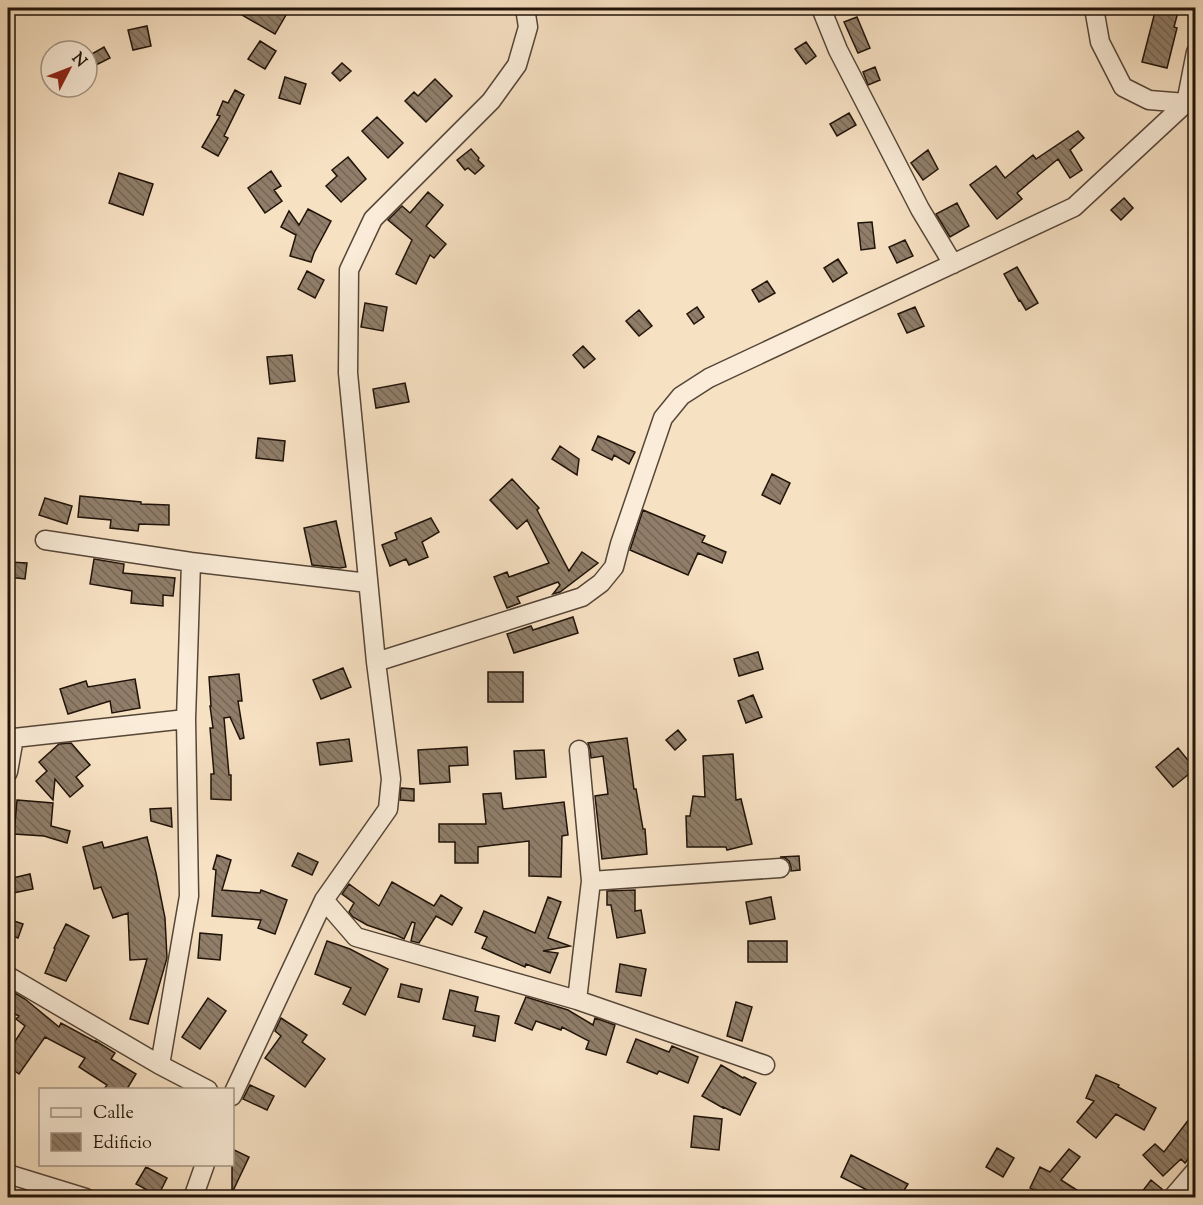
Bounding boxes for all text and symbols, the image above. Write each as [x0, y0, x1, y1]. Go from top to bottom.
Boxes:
north arrow [39, 39, 99, 99]
text: N [65, 48, 91, 73]
legend [39, 1088, 234, 1166]
text: Calle [93, 1101, 134, 1127]
text: Edificio [93, 1131, 152, 1157]

